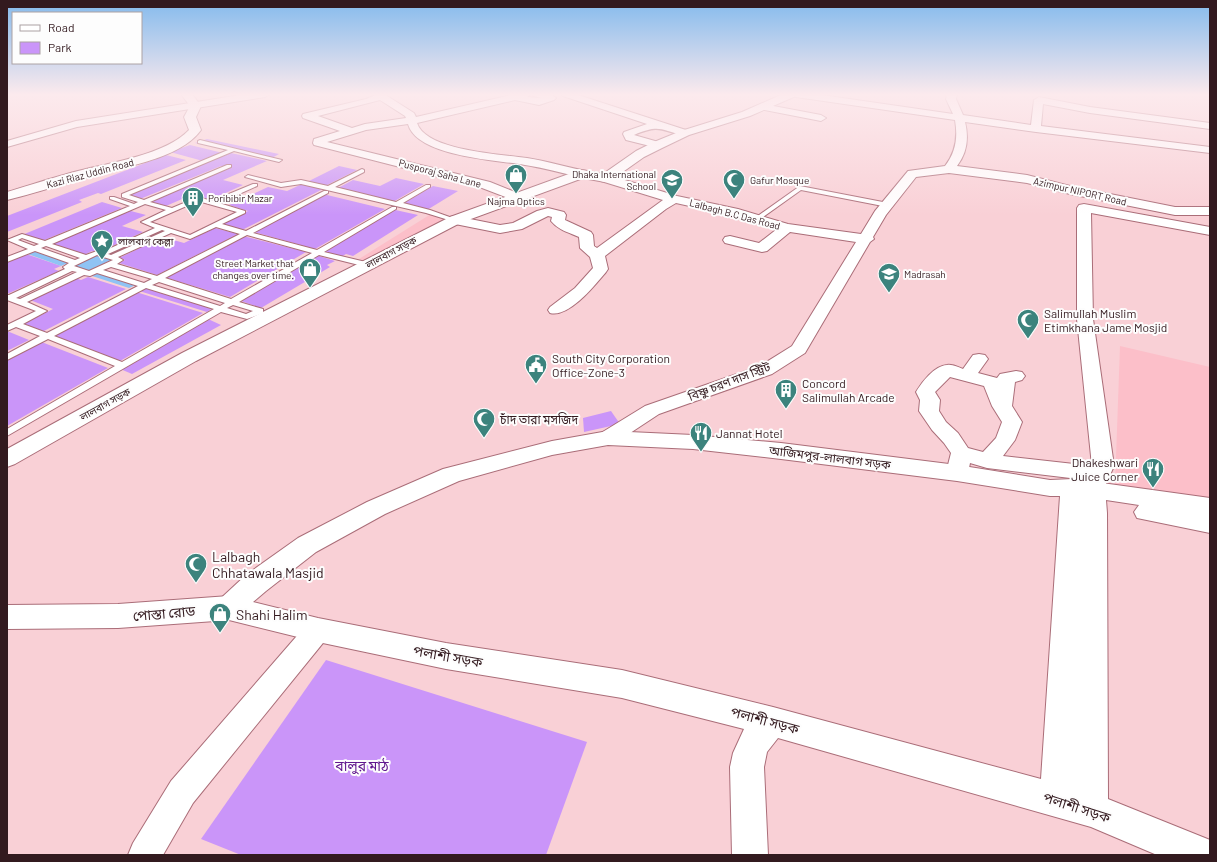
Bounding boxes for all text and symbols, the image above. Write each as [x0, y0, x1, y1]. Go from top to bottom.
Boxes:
legend [12, 12, 142, 64]
text: Road [48, 20, 75, 34]
text: Park [48, 40, 72, 54]
street label: Kazi Riaz Uddin Road [45, 156, 135, 190]
street label: Pusporaj Saha Lane [397, 156, 483, 190]
shop icon: Najma Optics [503, 162, 529, 195]
school or university icon: Dhaka International School [659, 167, 685, 200]
mosque icon: Gafur Mosque [721, 167, 747, 200]
place label: Dhaka International School [572, 168, 656, 192]
place label: Gafur Mosque [750, 174, 809, 186]
street label: Azimpur NIPORT Road [1032, 174, 1128, 208]
building icon: Poribibir Mazar [180, 185, 206, 218]
place label: Poribibir Mazar [208, 192, 273, 204]
place label: Najma Optics [487, 195, 545, 207]
street label: Lalbagh B.C Das Road [688, 196, 782, 232]
place icon: লালবাগ কেল্লা [89, 228, 115, 261]
street label: লালবাগ সড়ক [363, 233, 419, 271]
place label: লালবাগ কেল্লা [117, 235, 174, 247]
shop icon: Street Market that changes over time. [297, 256, 323, 289]
place label: Street Market that changes over time. [212, 257, 294, 281]
school or university icon: Madrasah [876, 261, 902, 294]
place label: Madrasah [904, 268, 946, 280]
place label: Salimullah Muslim Etimkhana Jame Mosjid [1044, 306, 1167, 334]
mosque icon: Salimullah Muslim Etimkhana Jame Mosjid [1015, 307, 1041, 340]
place label: South City Corporation Office-Zone-3 [552, 351, 670, 379]
public building icon: South City Corporation Office-Zone-3 [523, 352, 549, 385]
street label: বিষ্ণু চরণ দাস স্ট্রিট [685, 359, 773, 405]
place label: Concord Salimullah Arcade [802, 376, 895, 404]
building icon: Concord Salimullah Arcade [773, 377, 799, 410]
street label: লালবাগ সড়ক [77, 385, 133, 423]
mosque icon: চাঁদ তারা মসজিদ [471, 406, 497, 439]
place label: চাঁদ তারা মসজিদ [499, 412, 578, 426]
restaurant icon: Jannat Hotel [688, 420, 714, 453]
place label: Jannat Hotel [716, 426, 783, 440]
street label: আজিমপুর-লালবাগ সড়ক [767, 442, 892, 473]
place label: Dhakeshwari Juice Corner [1071, 455, 1139, 483]
restaurant icon: Dhakeshwari Juice Corner [1140, 456, 1166, 489]
place label: Lalbagh Chhatawala Masjid [212, 548, 324, 581]
mosque icon: Lalbagh Chhatawala Masjid [183, 551, 209, 584]
shop icon: Shahi Halim [207, 601, 233, 634]
street label: পোস্তা রোড [132, 602, 197, 624]
place label: Shahi Halim [236, 606, 307, 623]
street label: পলাশী সড়ক [412, 642, 485, 671]
street label: পলাশী সড়ক [729, 703, 802, 737]
park label: বালুর মাঠ [334, 757, 389, 775]
street label: পলাশী সড়ক [1041, 788, 1114, 826]

